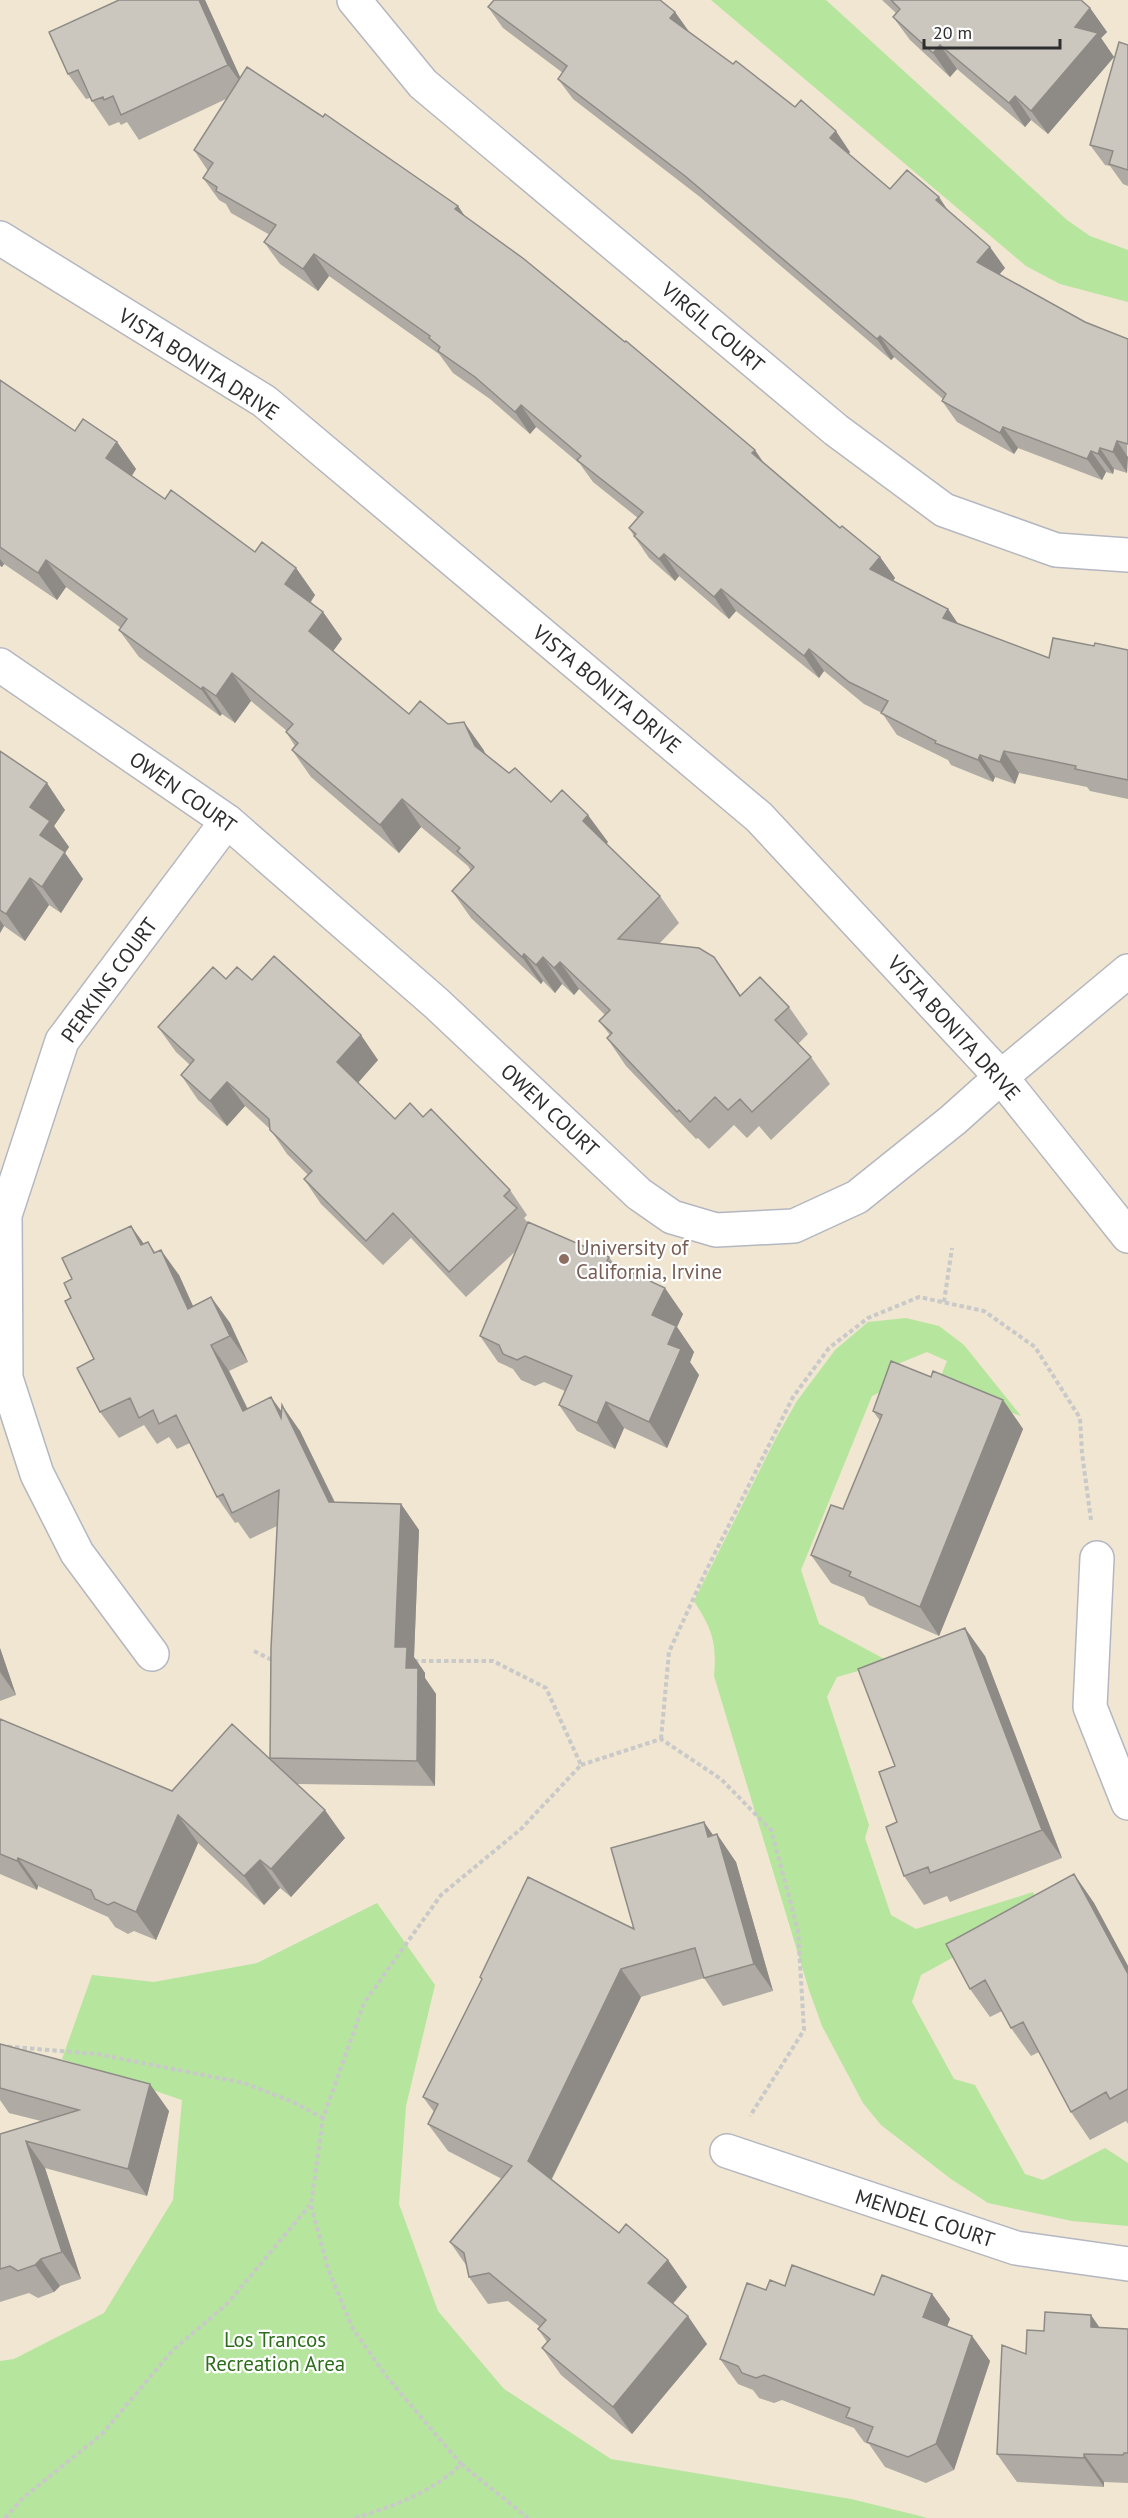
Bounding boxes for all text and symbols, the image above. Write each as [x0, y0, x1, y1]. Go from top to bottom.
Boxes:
scale bar [924, 12, 1060, 50]
text: 20 m [933, 21, 972, 44]
street label: VIRGIL COURT [655, 275, 770, 378]
street label: VISTA BONITA DRIVE [113, 301, 284, 426]
street label: VISTA BONITA DRIVE [526, 618, 687, 759]
street label: OWEN COURT [124, 745, 242, 839]
street label: PERKINS COURT [55, 912, 164, 1048]
street label: VISTA BONITA DRIVE [881, 949, 1026, 1106]
street label: OWEN COURT [495, 1058, 605, 1163]
place label: University of California, Irvine [576, 1234, 722, 1285]
marker: University of California, Irvine [557, 1252, 571, 1266]
street label: MENDEL COURT [852, 2183, 998, 2253]
park label: Los Trancos Recreation Area [205, 2326, 345, 2377]

